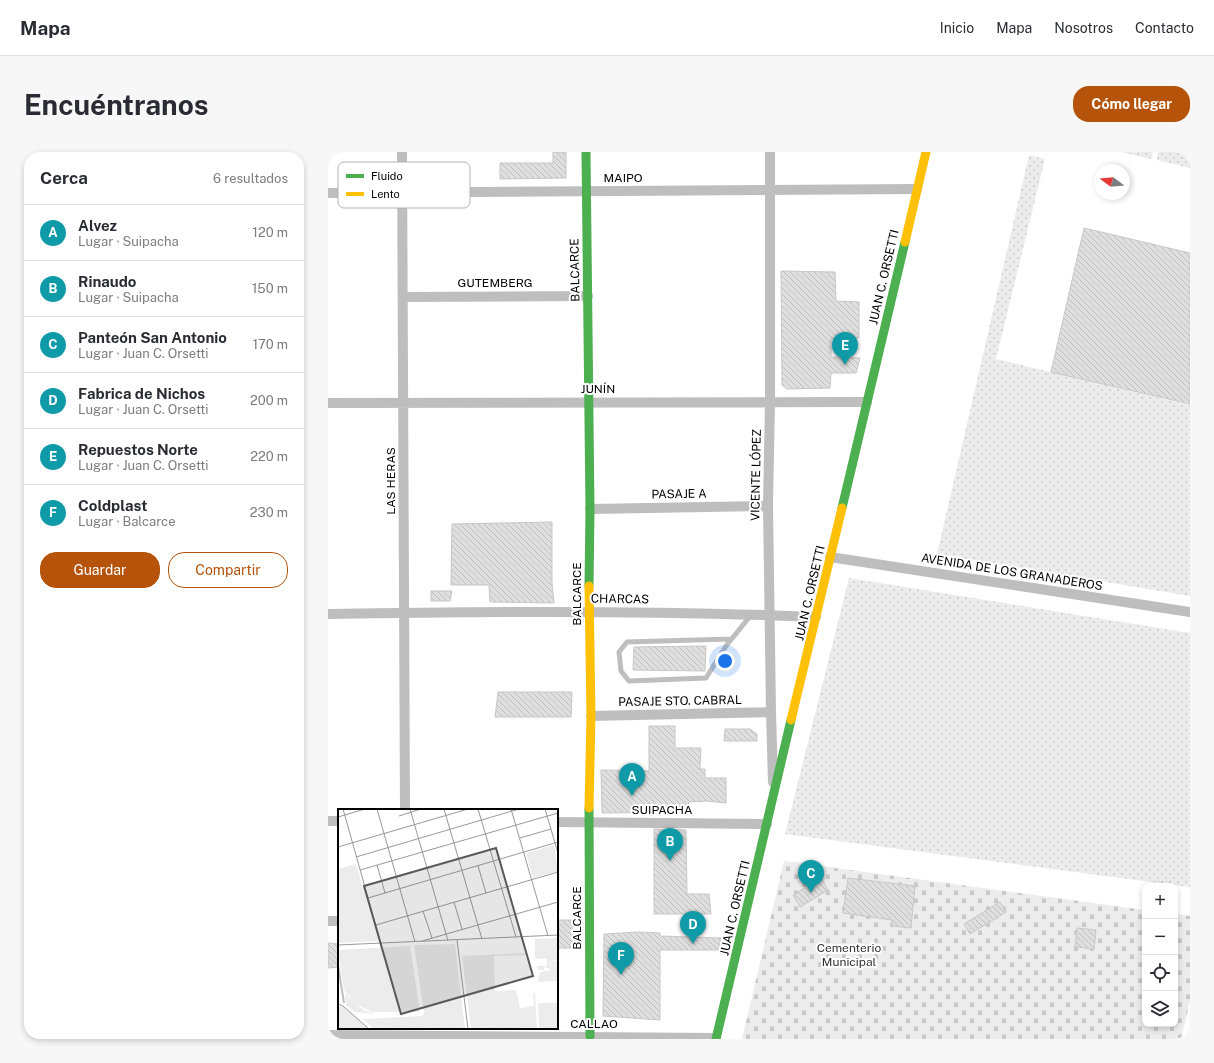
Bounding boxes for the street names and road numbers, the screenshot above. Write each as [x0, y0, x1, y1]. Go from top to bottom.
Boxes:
street label: MAIPO [603, 171, 643, 185]
street label: JUAN C. ORSETTI [866, 228, 902, 326]
street label: BALCARCE [567, 238, 583, 302]
street label: GUTEMBERG [458, 276, 532, 290]
street label: JUNÍN [581, 382, 615, 396]
street label: VICENTE LÓPEZ [748, 429, 764, 521]
street label: LAS HERAS [384, 447, 398, 515]
street label: PASAJE A [651, 487, 707, 501]
street label: JUAN C. ORSETTI [792, 544, 828, 642]
street label: AVENIDA DE LOS GRANADEROS [920, 551, 1104, 593]
street label: BALCARCE [570, 562, 584, 626]
street label: CHARCAS [591, 591, 649, 607]
street label: PASAJE STO. CABRAL [618, 693, 742, 709]
street label: SUIPACHA [632, 803, 693, 817]
street label: JUAN C. ORSETTI [717, 859, 753, 957]
street label: BALCARCE [570, 886, 584, 950]
street label: CALLAO [570, 1017, 618, 1031]

